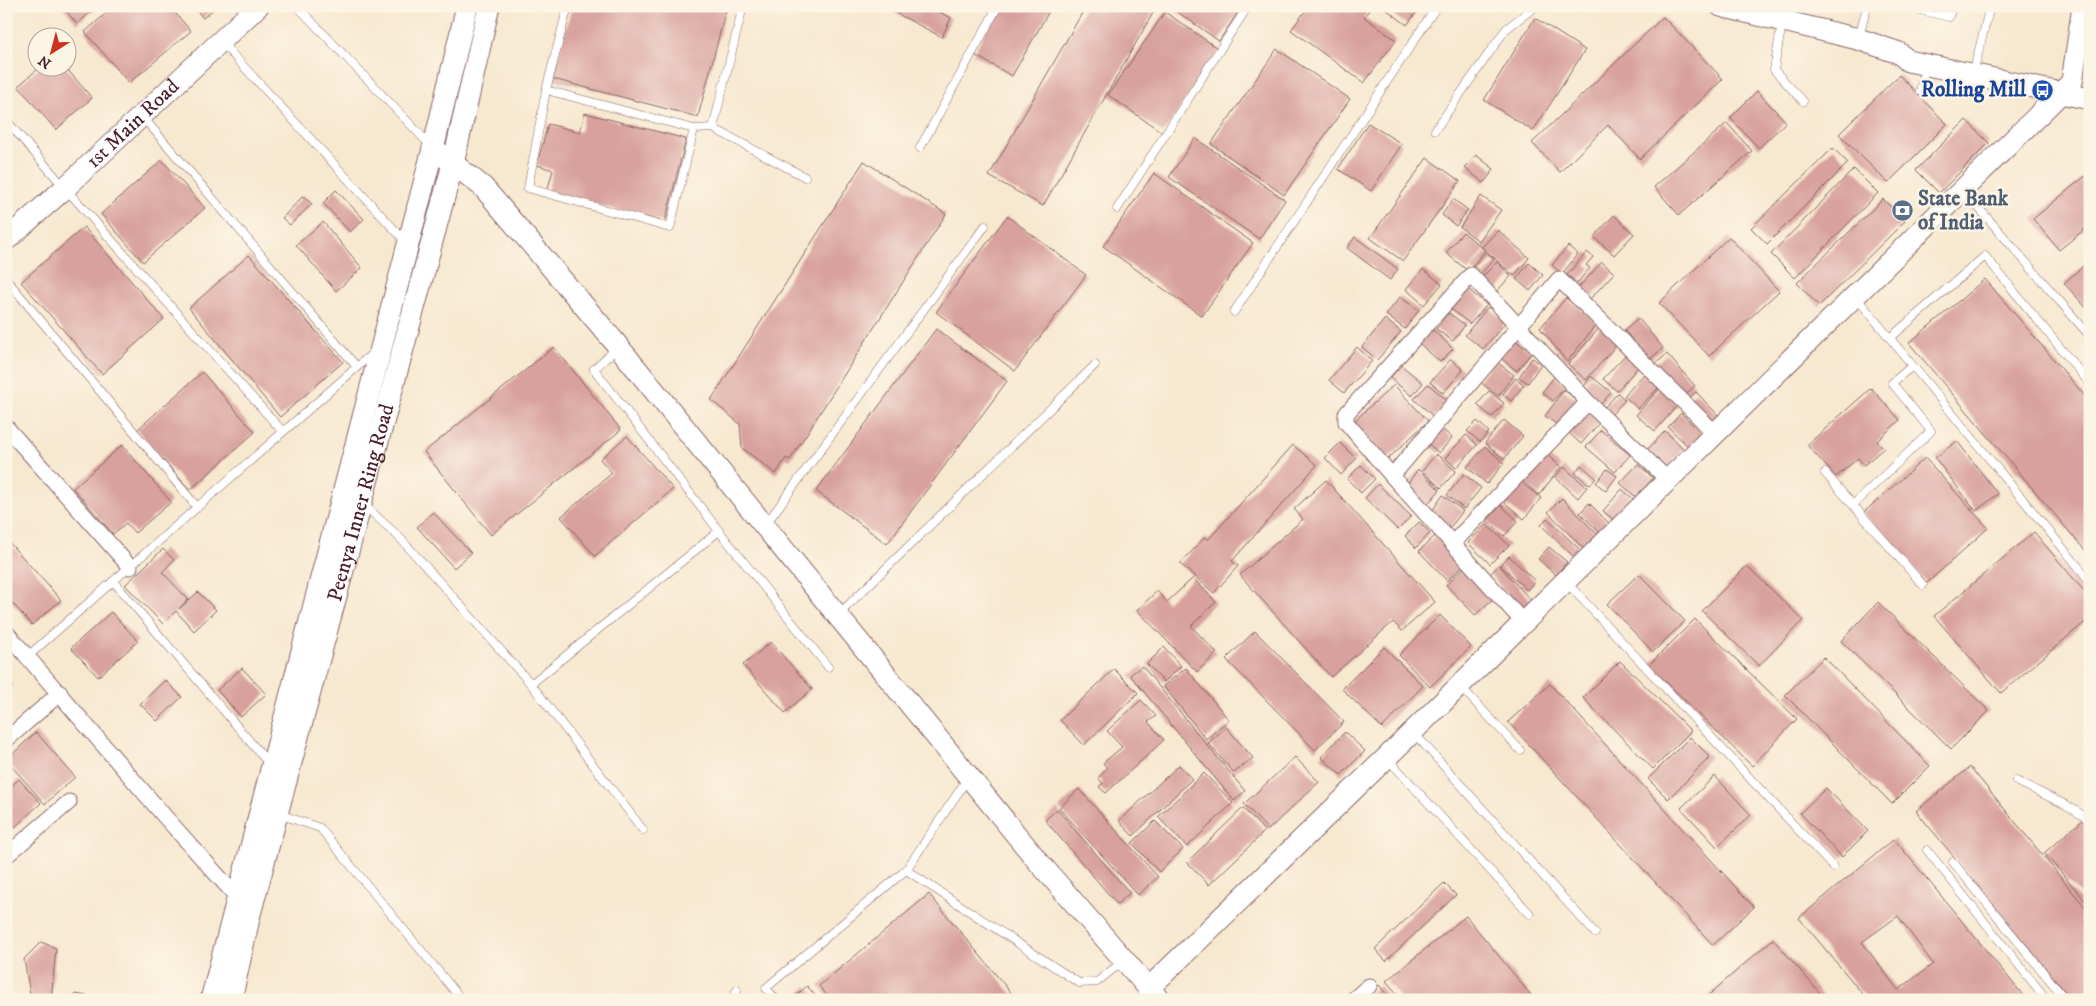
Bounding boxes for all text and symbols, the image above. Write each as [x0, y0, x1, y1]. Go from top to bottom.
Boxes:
north arrow [28, 28, 78, 78]
text: N [35, 51, 55, 72]
street label: 1st Main Road [81, 73, 185, 174]
place label: Rolling Mill [1921, 77, 2027, 103]
bus stop icon: Rolling Mill [2030, 78, 2054, 102]
place label: State Bank of India [1918, 186, 2009, 236]
bank icon: State Bank of India [1890, 199, 1914, 223]
street label: Peenya Inner Ring Road [322, 401, 401, 605]

